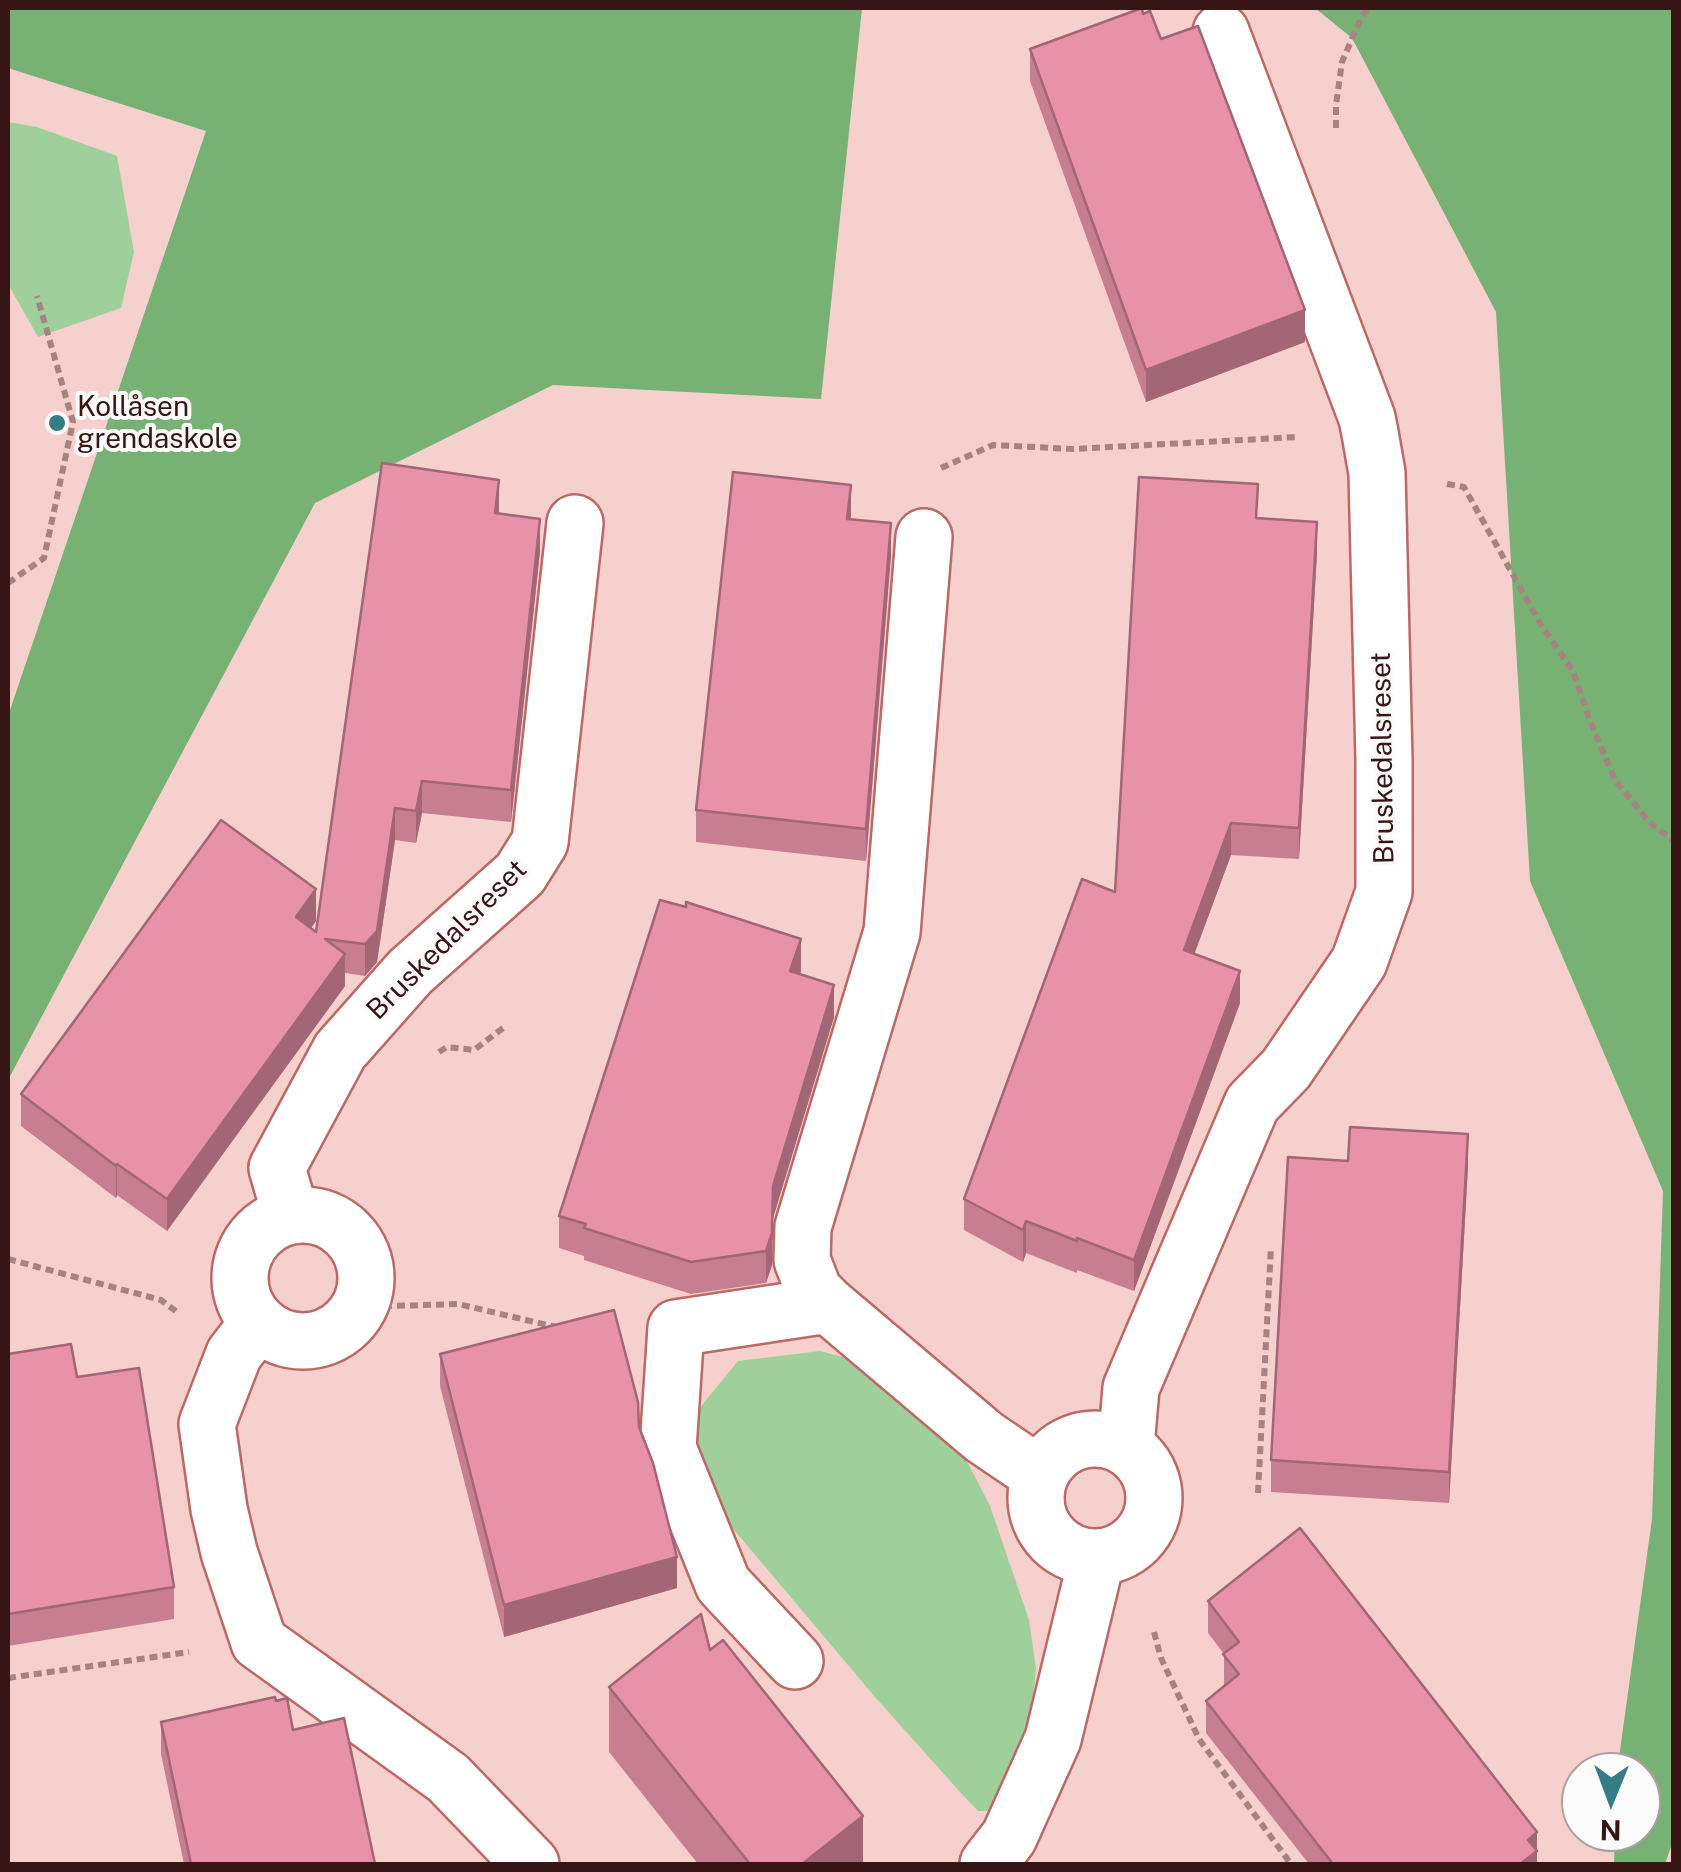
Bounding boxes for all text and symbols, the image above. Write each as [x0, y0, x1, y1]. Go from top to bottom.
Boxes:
place label: Kollåsen grendaskole [77, 390, 238, 456]
marker: Kollåsen grendaskole [46, 412, 68, 434]
street label: Bruskedalsreset [1364, 652, 1402, 864]
street label: Bruskedalsreset [360, 853, 534, 1027]
north arrow [1561, 1752, 1661, 1852]
text: N [1599, 1814, 1622, 1847]

